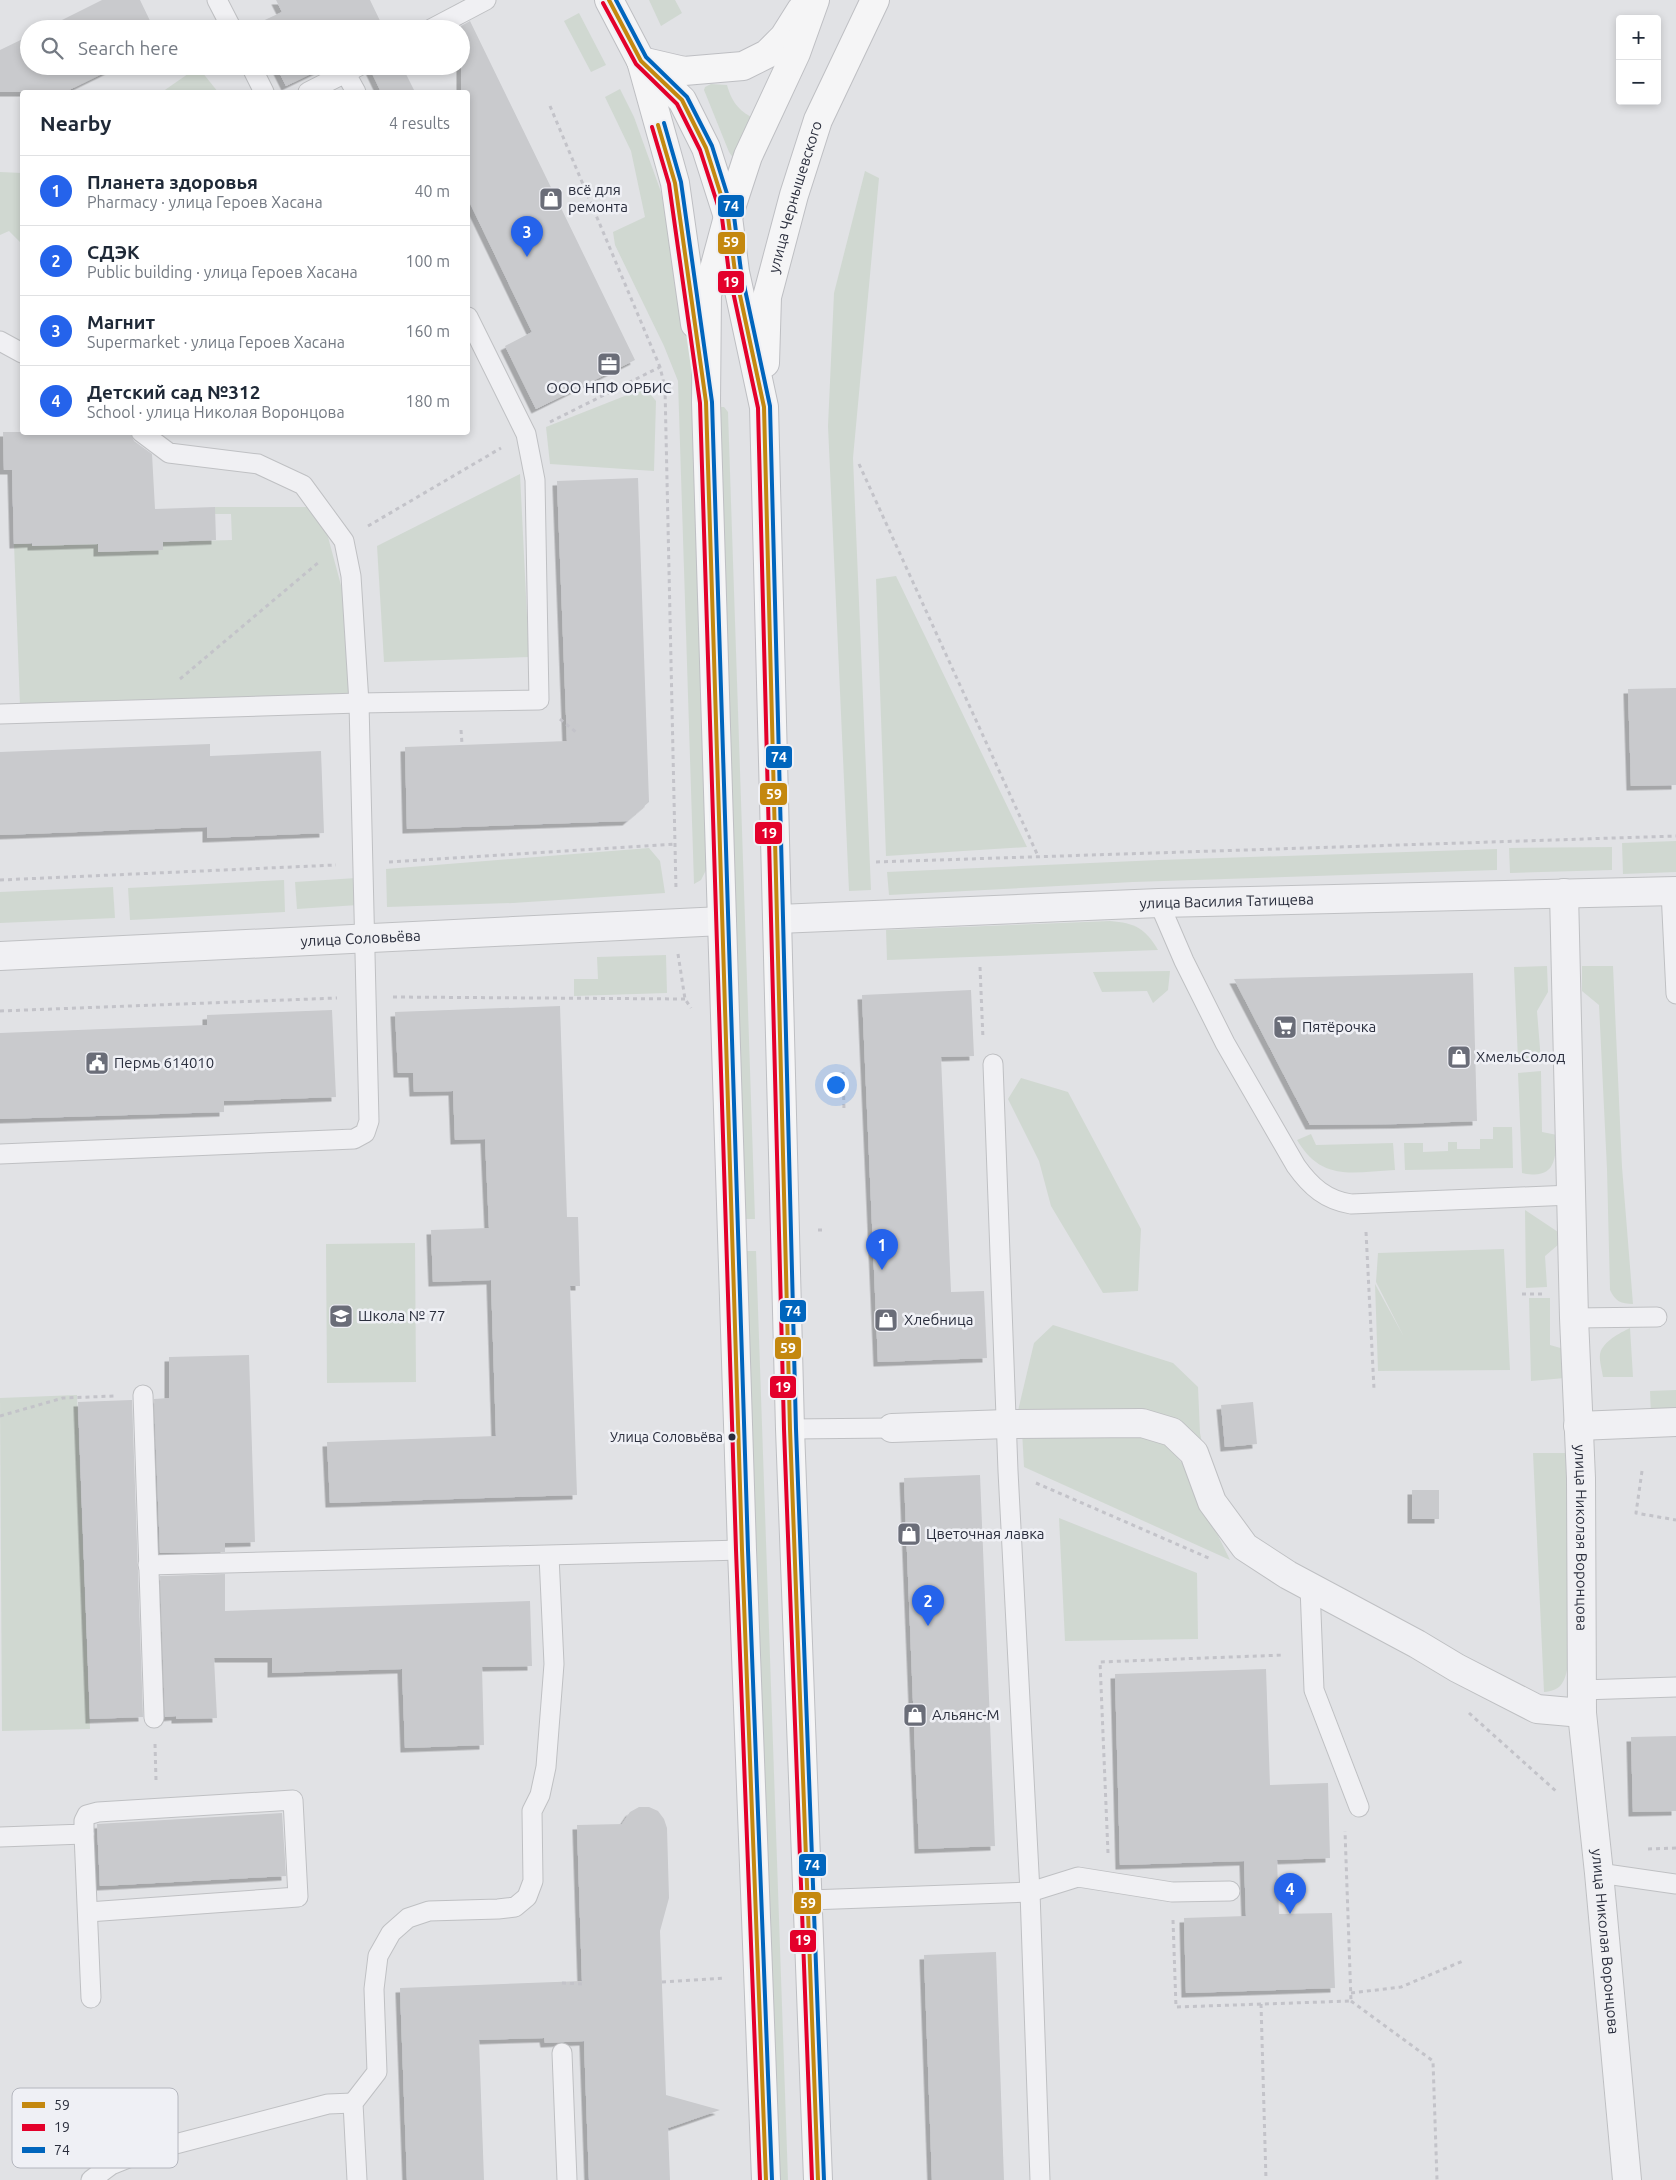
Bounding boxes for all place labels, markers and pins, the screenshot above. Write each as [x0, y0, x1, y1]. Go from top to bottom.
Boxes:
place label: всё для ремонта [568, 181, 628, 215]
shop icon: всё для ремонта [538, 186, 564, 212]
pin: 3 [511, 216, 543, 257]
office icon: ООО НПФ ОРБИС [596, 351, 622, 377]
place label: ООО НПФ ОРБИС [546, 379, 672, 396]
supermarket icon: Пятёрочка [1272, 1014, 1298, 1040]
place label: Пятёрочка [1302, 1018, 1376, 1035]
shop icon: ХмельСолод [1446, 1044, 1472, 1070]
place label: ХмельСолод [1476, 1048, 1565, 1065]
public building icon: Пермь 614010 [84, 1050, 110, 1076]
place label: Пермь 614010 [114, 1054, 214, 1071]
pin: 1 [866, 1229, 898, 1270]
school or university icon: Школа № 77 [328, 1303, 354, 1329]
place label: Школа № 77 [358, 1307, 446, 1324]
shop icon: Хлебница [873, 1307, 899, 1333]
place label: Хлебница [904, 1311, 973, 1328]
place label: Улица Соловьёва [610, 1429, 723, 1445]
marker: Улица Соловьёва [727, 1432, 737, 1442]
shop icon: Цветочная лавка [896, 1521, 922, 1547]
place label: Цветочная лавка [926, 1525, 1045, 1542]
pin: 2 [912, 1585, 944, 1626]
shop icon: Альянс-М [902, 1702, 928, 1728]
place label: Альянс-М [932, 1706, 1000, 1723]
pin: 4 [1274, 1873, 1306, 1914]

